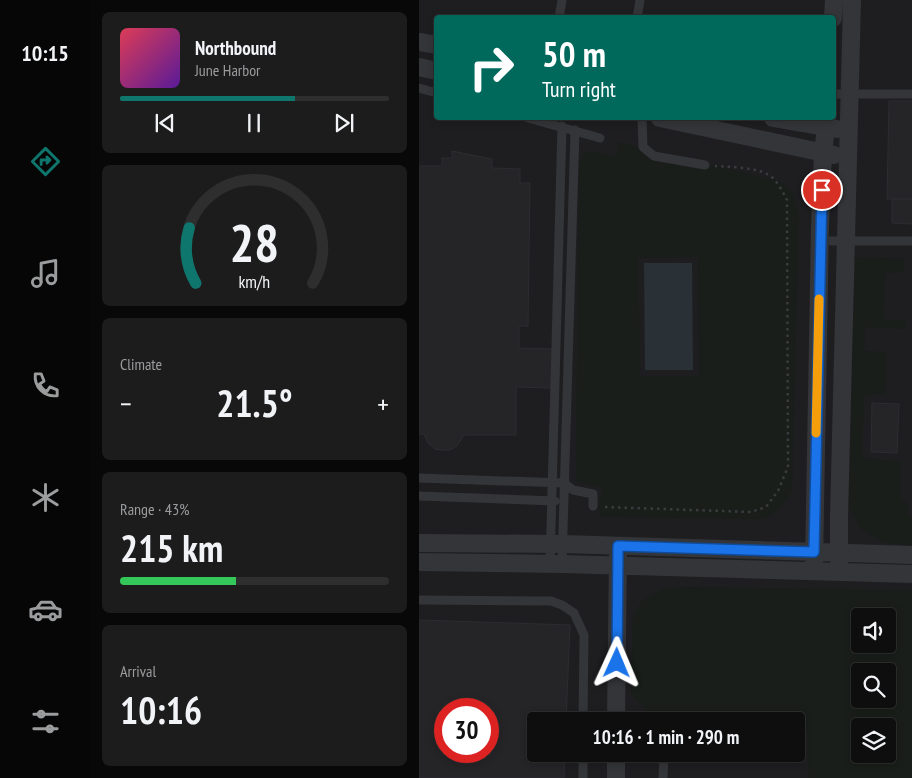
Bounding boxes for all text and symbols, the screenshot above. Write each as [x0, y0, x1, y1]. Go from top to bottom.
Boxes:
text: 50 m [542, 31, 606, 77]
icon: right [459, 35, 524, 100]
text: Northbound [195, 36, 276, 60]
text: 10:15 [21, 39, 69, 67]
text: June Harbor [195, 60, 260, 80]
text: Turn right [542, 75, 616, 103]
icon: previous [151, 109, 179, 137]
icon: pause [240, 109, 268, 137]
icon: next [330, 109, 358, 137]
icon: directions [28, 144, 63, 179]
pin [801, 169, 843, 211]
icon: arrive [808, 176, 836, 204]
text: 28 [230, 209, 279, 276]
icon: music [28, 256, 63, 291]
text: km/h [239, 270, 270, 293]
text: Climate [120, 354, 162, 374]
icon: phone [28, 368, 63, 403]
text: 21.5° [216, 378, 293, 427]
text: − [120, 385, 132, 422]
text: + [377, 385, 389, 422]
icon: climate [28, 480, 63, 515]
text: Range · 43% [120, 499, 189, 519]
text: 215 km [120, 523, 223, 572]
icon: car [28, 592, 63, 627]
map controls [851, 608, 896, 763]
button: sound [851, 608, 896, 653]
position arrow [590, 636, 642, 688]
text: Arrival [120, 661, 156, 681]
button: search [851, 663, 896, 708]
text: 10:16 [120, 685, 202, 734]
speed limit sign: 30 [434, 698, 499, 763]
icon: filters [28, 704, 63, 739]
button: layers [851, 718, 896, 763]
text: 10:16 · 1 min · 290 m [593, 725, 739, 749]

